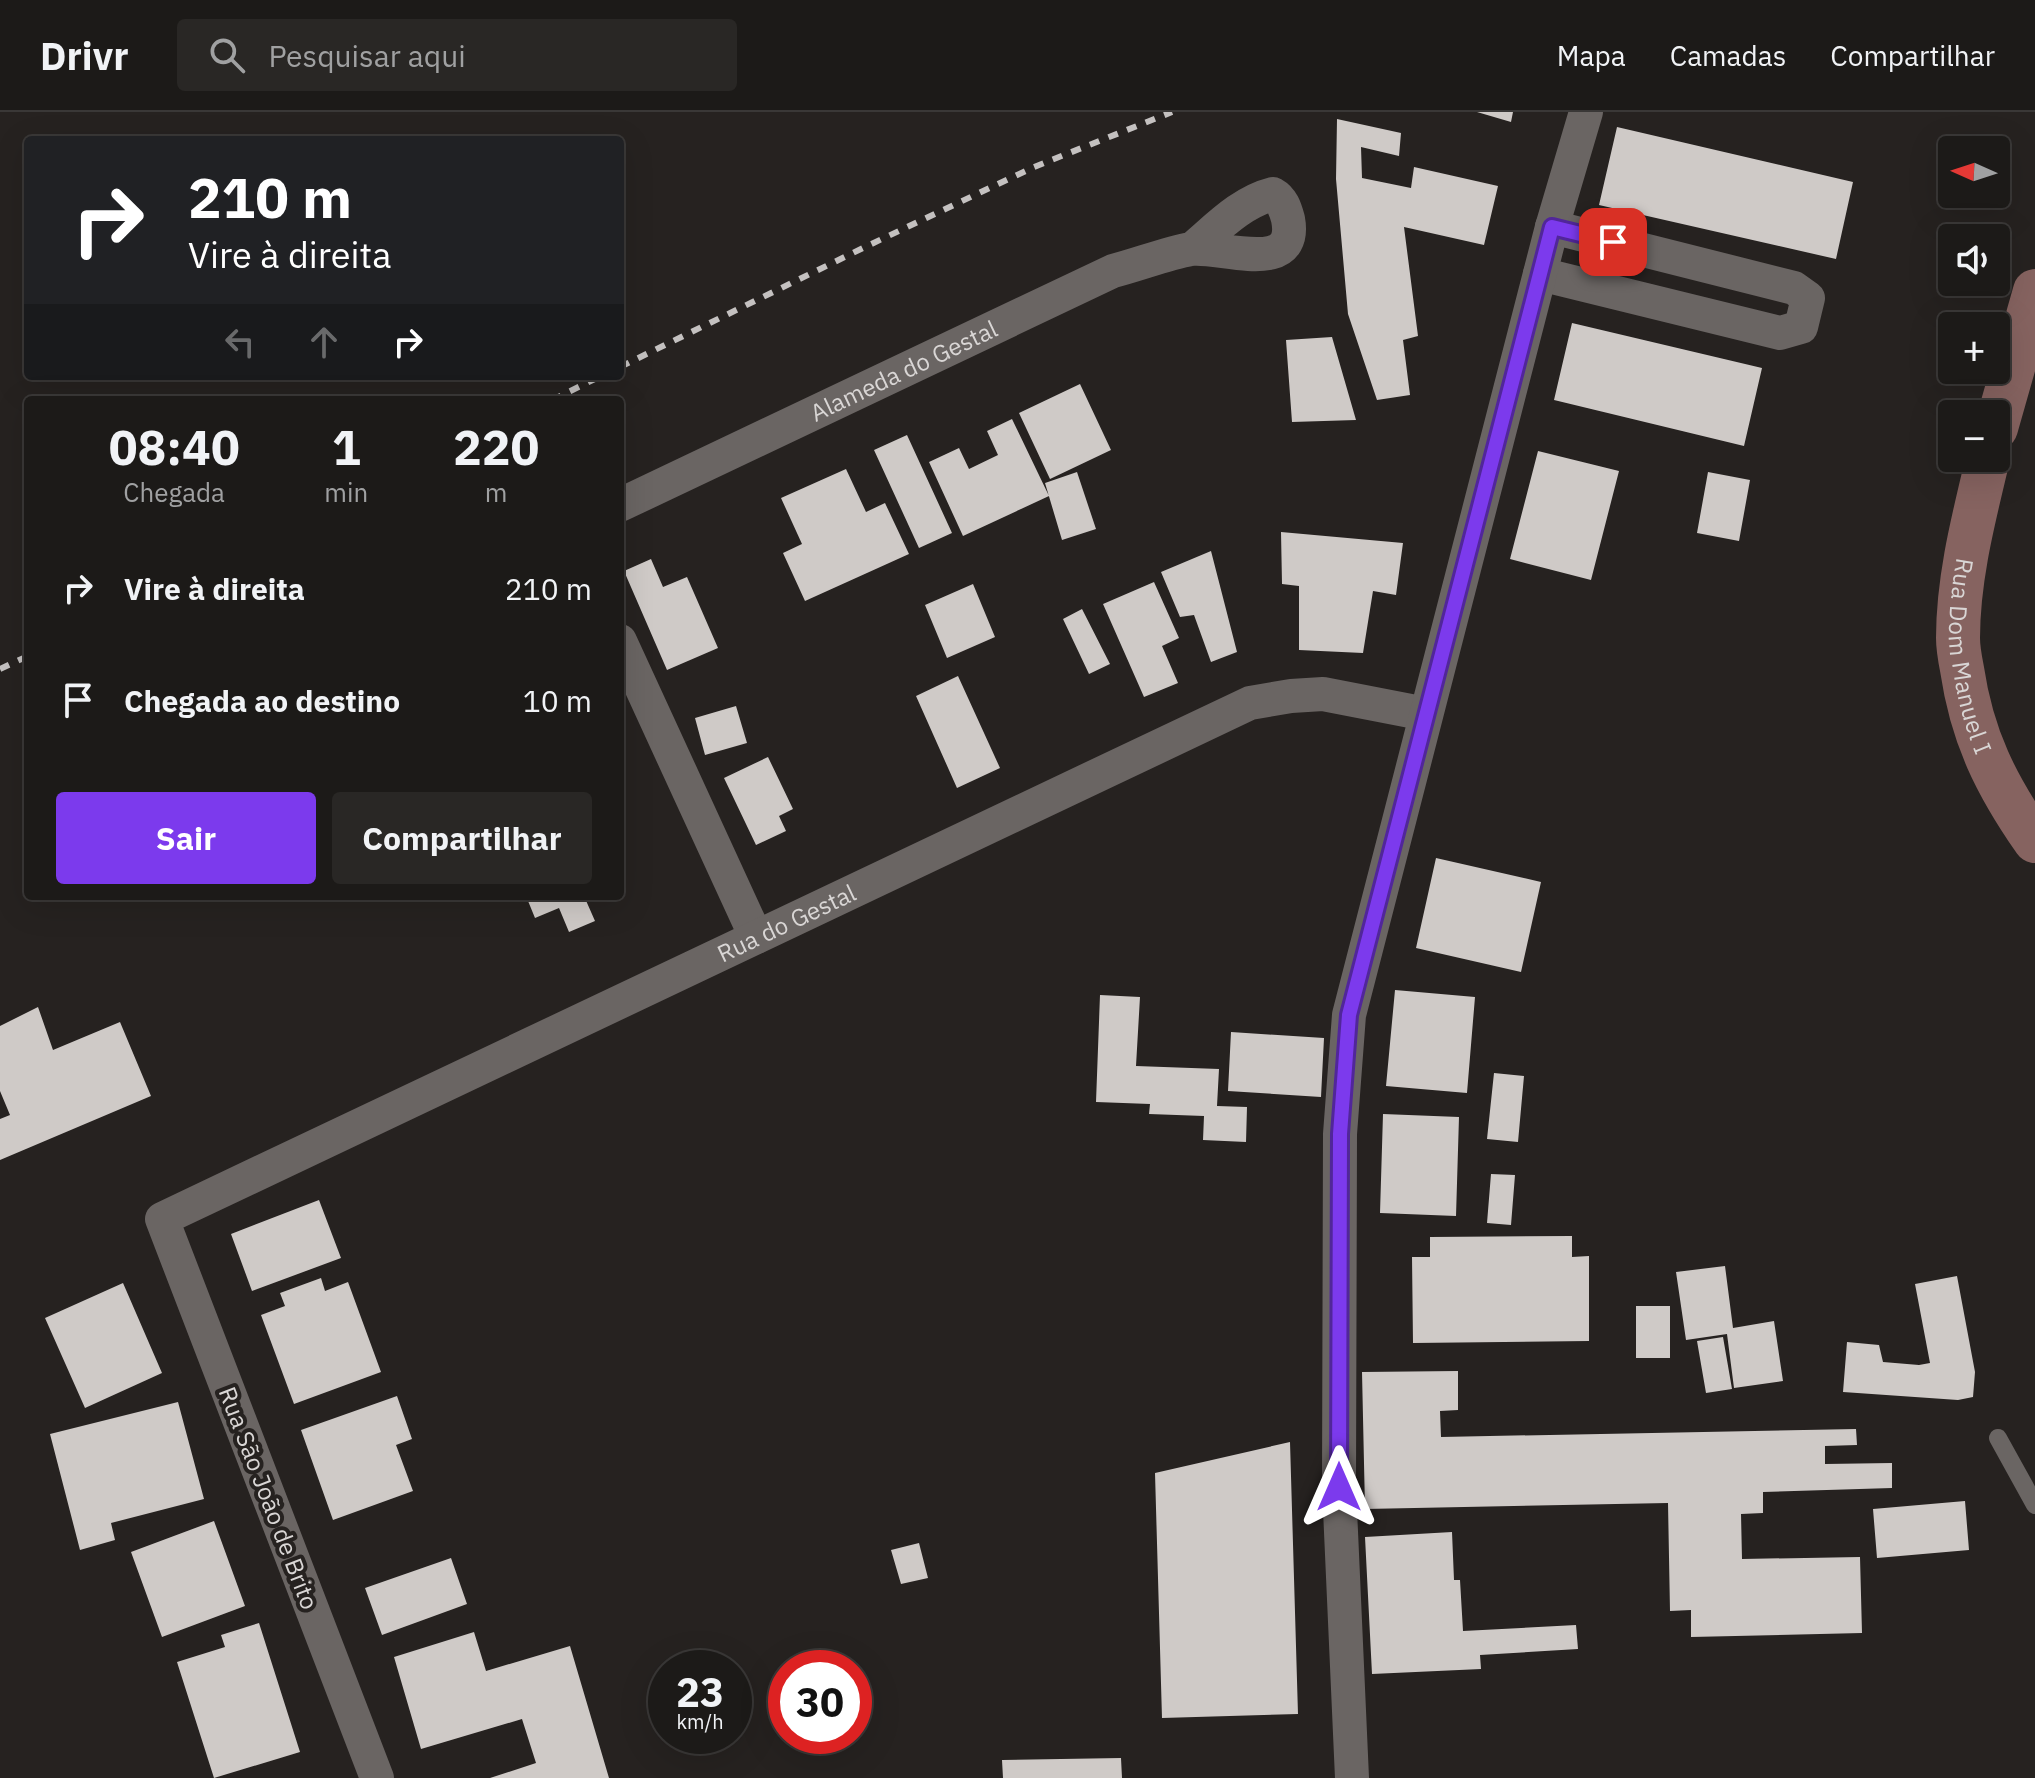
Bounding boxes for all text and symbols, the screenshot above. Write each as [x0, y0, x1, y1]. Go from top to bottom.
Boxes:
search box [177, 19, 737, 91]
text: Drivr [40, 31, 129, 80]
icon: search [205, 33, 249, 77]
text: Pesquisar aqui [269, 36, 466, 75]
text: Mapa [1557, 37, 1626, 74]
text: Camadas [1670, 37, 1786, 74]
text: Compartilhar [1830, 37, 1995, 74]
north arrow [1938, 136, 2010, 208]
map controls [1938, 136, 2010, 472]
text: 210 m [188, 161, 352, 233]
icon: right [56, 168, 160, 272]
pin [1579, 208, 1647, 276]
icon: arrive [1591, 220, 1635, 264]
button: sound [1938, 224, 2010, 296]
text: Vire à direita [188, 231, 391, 278]
street label: Alameda do Gestal [805, 312, 1002, 428]
button: + [1938, 312, 2010, 384]
icon: left [218, 320, 262, 364]
icon: ahead [302, 320, 346, 364]
icon: right [386, 320, 430, 364]
button: − [1938, 400, 2010, 472]
text: 08:40 [109, 416, 240, 478]
text: 1 [332, 416, 361, 478]
text: 220 [453, 416, 539, 478]
text: Chegada [123, 475, 225, 509]
text: min [324, 475, 368, 509]
text: m [485, 475, 507, 509]
street label: Rua Dom Manuel I [1942, 556, 2000, 759]
icon: right [56, 566, 100, 610]
text: Vire à direita [124, 569, 305, 608]
text: 210 m [505, 569, 592, 608]
icon: arrive [56, 678, 100, 722]
text: Chegada ao destino [124, 681, 400, 720]
text: 10 m [523, 681, 592, 720]
button: Sair [56, 792, 316, 884]
button: Compartilhar [332, 792, 592, 884]
street label: Rua do Gestal [712, 876, 861, 969]
street label: Rua São João de Brito [212, 1382, 326, 1614]
position arrow [1297, 1445, 1381, 1529]
speed limit sign: 30 [768, 1650, 872, 1754]
text: 23 [676, 1666, 724, 1718]
text: km/h [676, 1708, 724, 1735]

